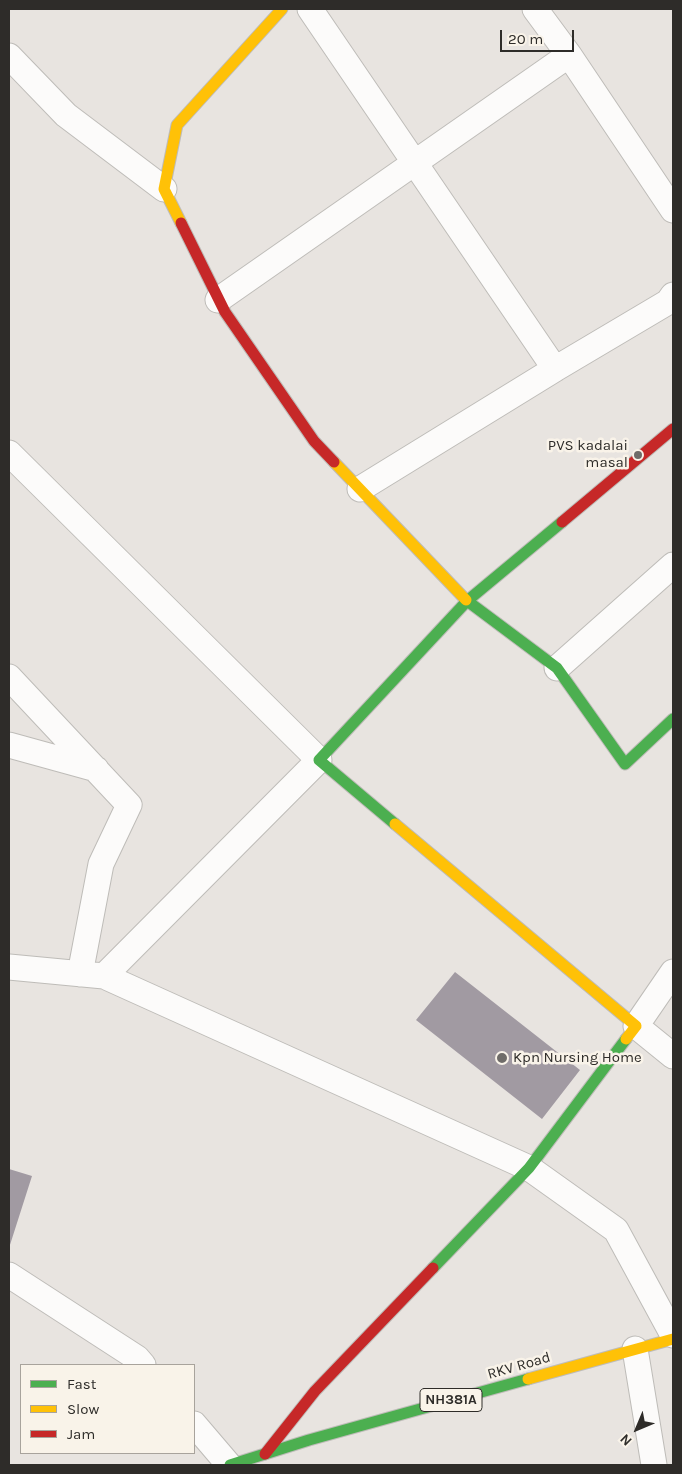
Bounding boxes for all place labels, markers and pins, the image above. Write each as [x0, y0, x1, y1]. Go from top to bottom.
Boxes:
place label: PVS kadalai masal [548, 437, 628, 472]
marker: PVS kadalai masal [632, 449, 644, 461]
place label: Kpn Nursing Home [513, 1049, 642, 1067]
marker: Kpn Nursing Home [495, 1051, 509, 1065]

